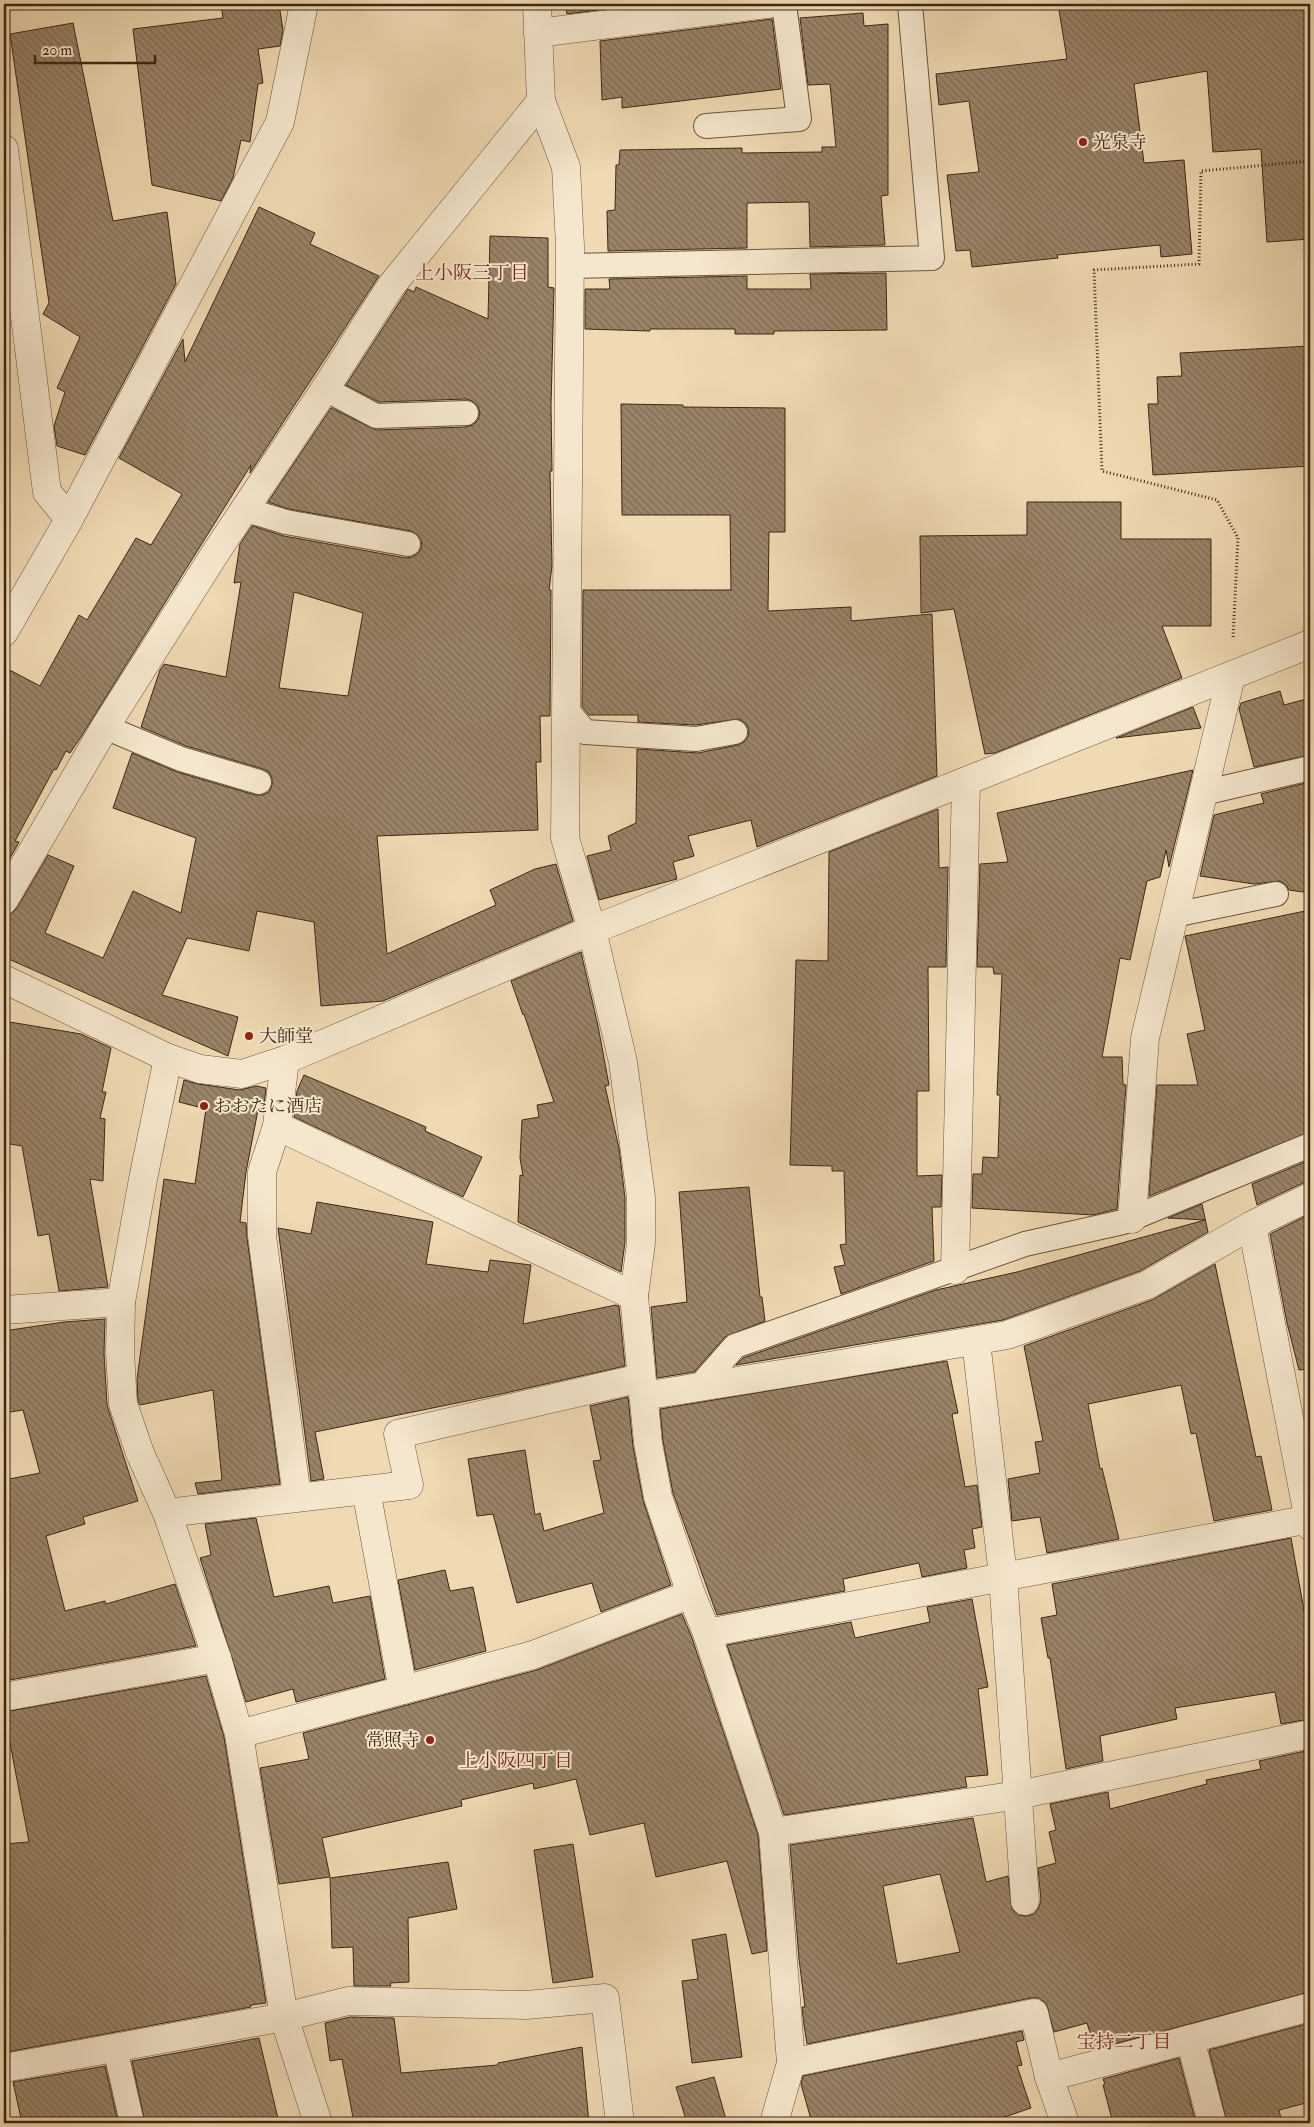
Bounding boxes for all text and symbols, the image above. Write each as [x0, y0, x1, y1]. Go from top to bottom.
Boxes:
scale bar [35, 32, 155, 64]
text: 20 m [42, 41, 72, 60]
place label: 光泉寺 [1093, 131, 1147, 154]
marker: 光泉寺 [1077, 136, 1089, 148]
district label: 上小阪三丁目 [415, 261, 529, 285]
place label: 大師堂 [259, 1025, 313, 1048]
marker: 大師堂 [243, 1030, 255, 1042]
place label: おおたに酒店 [214, 1095, 322, 1118]
marker: おおたに酒店 [198, 1100, 210, 1112]
place label: 常照寺 [366, 1729, 420, 1752]
marker: 常照寺 [424, 1734, 436, 1746]
district label: 上小阪四丁目 [459, 1749, 573, 1773]
district label: 宝持二丁目 [1076, 2030, 1172, 2054]

